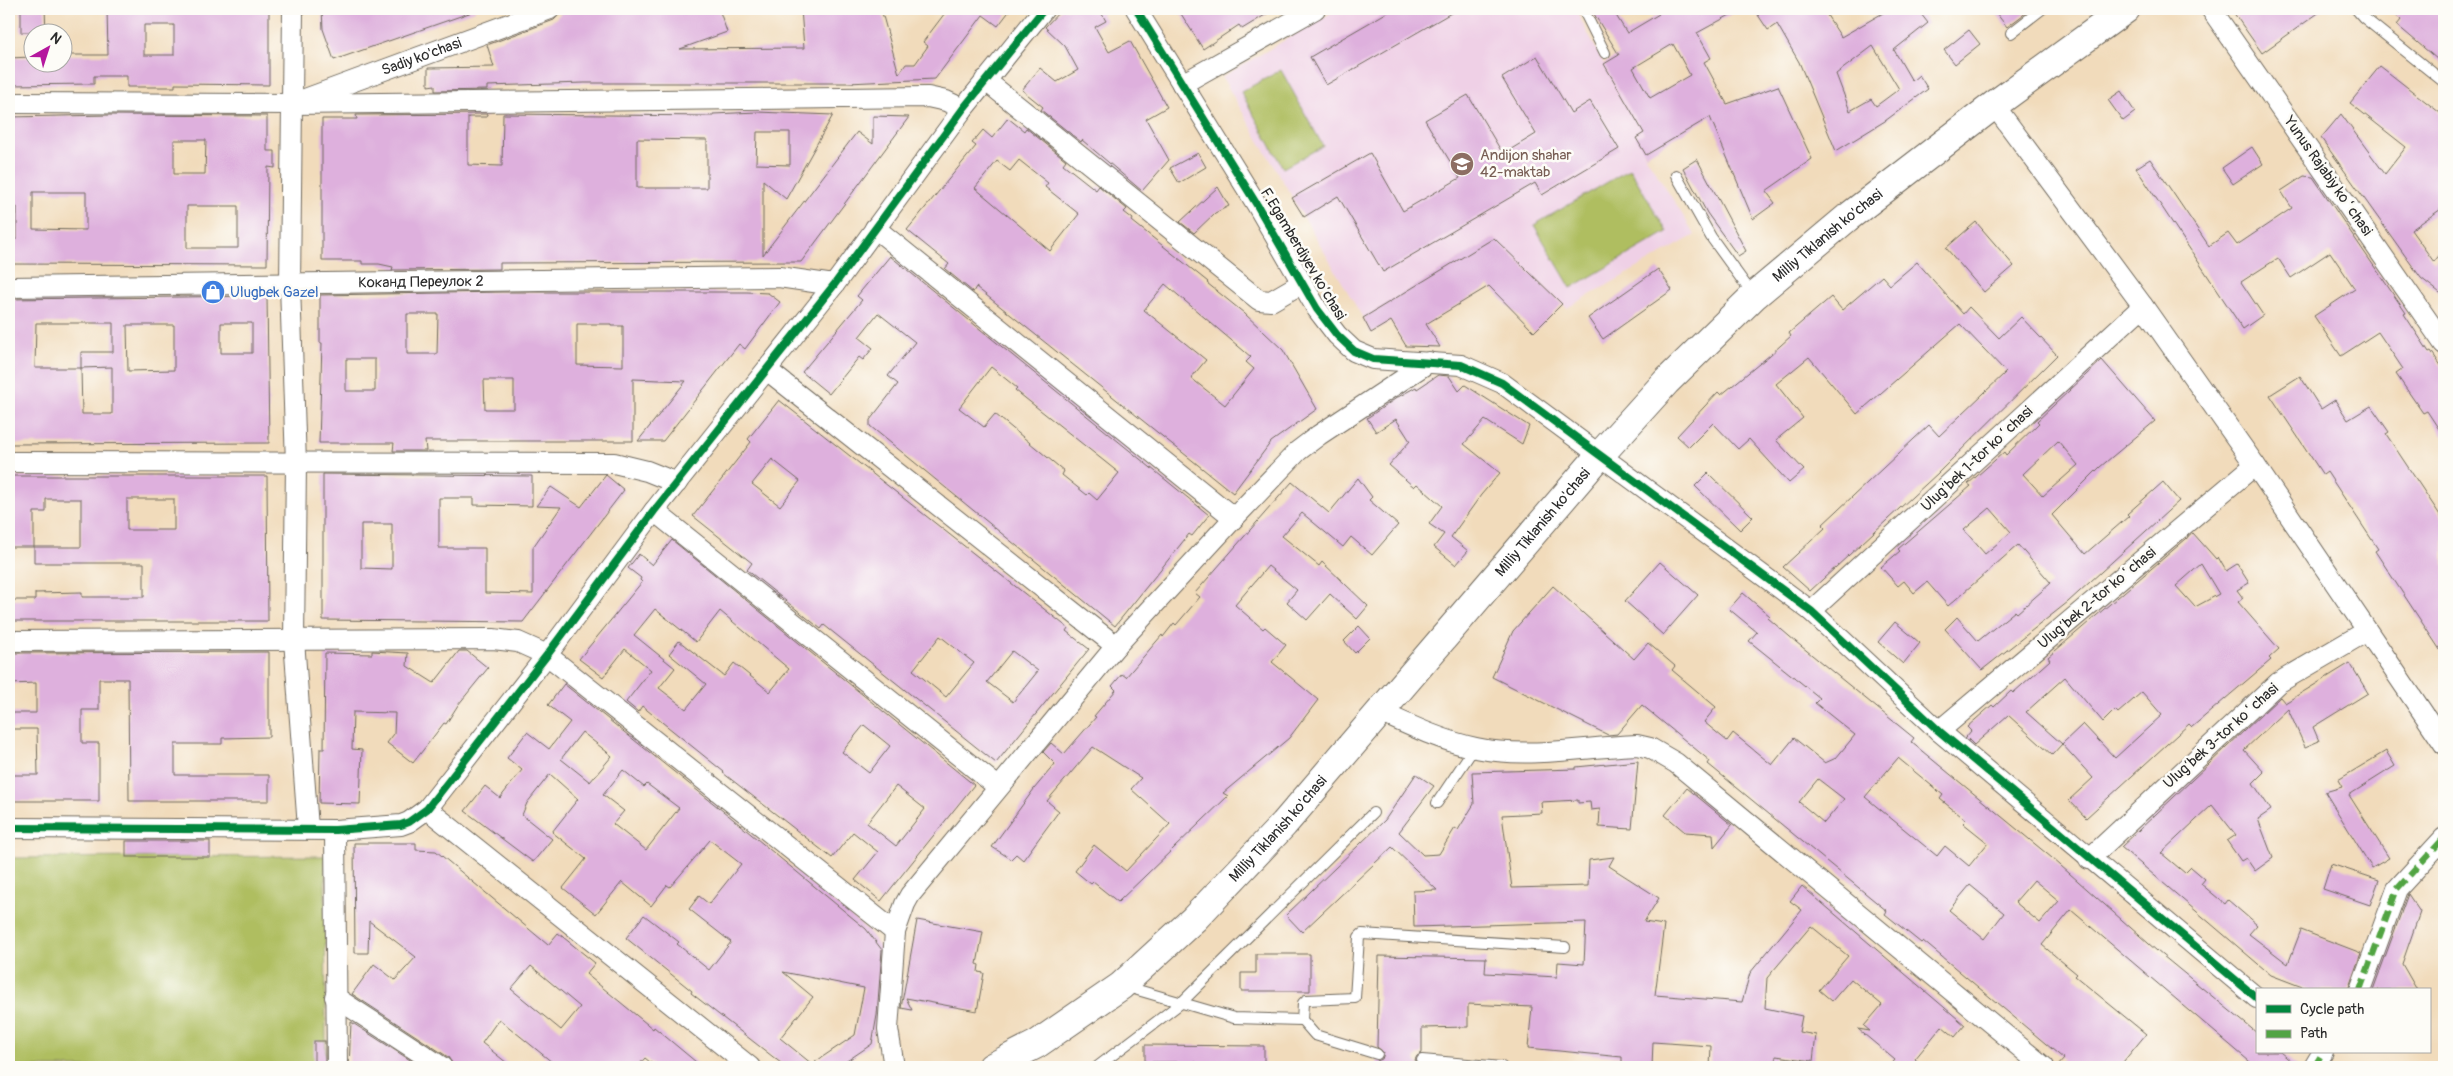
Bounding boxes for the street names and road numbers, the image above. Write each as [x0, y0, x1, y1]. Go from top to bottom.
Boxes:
street label: Sadiy ko'chasi [379, 33, 464, 80]
street label: Yunus Rajabiy koʻchasi [2279, 112, 2377, 240]
street label: F.Egamberdiyev kо‘chasi [1256, 184, 1350, 324]
street label: Milliy Tiklanish ko'chasi [1768, 185, 1887, 286]
street label: Коканд Πереулок 2 [358, 271, 484, 292]
street label: Ulug‘bek 1-tor koʻchasi [1917, 402, 2037, 516]
street label: Milliy Tiklanish ko'chasi [1491, 464, 1594, 580]
street label: Ulug‘bek 2-tor koʻchasi [2034, 543, 2160, 653]
street label: Ulug‘bek 3-tor koʻchasi [2159, 679, 2283, 793]
street label: Milliy Tiklanish ko'chasi [1225, 771, 1331, 886]

